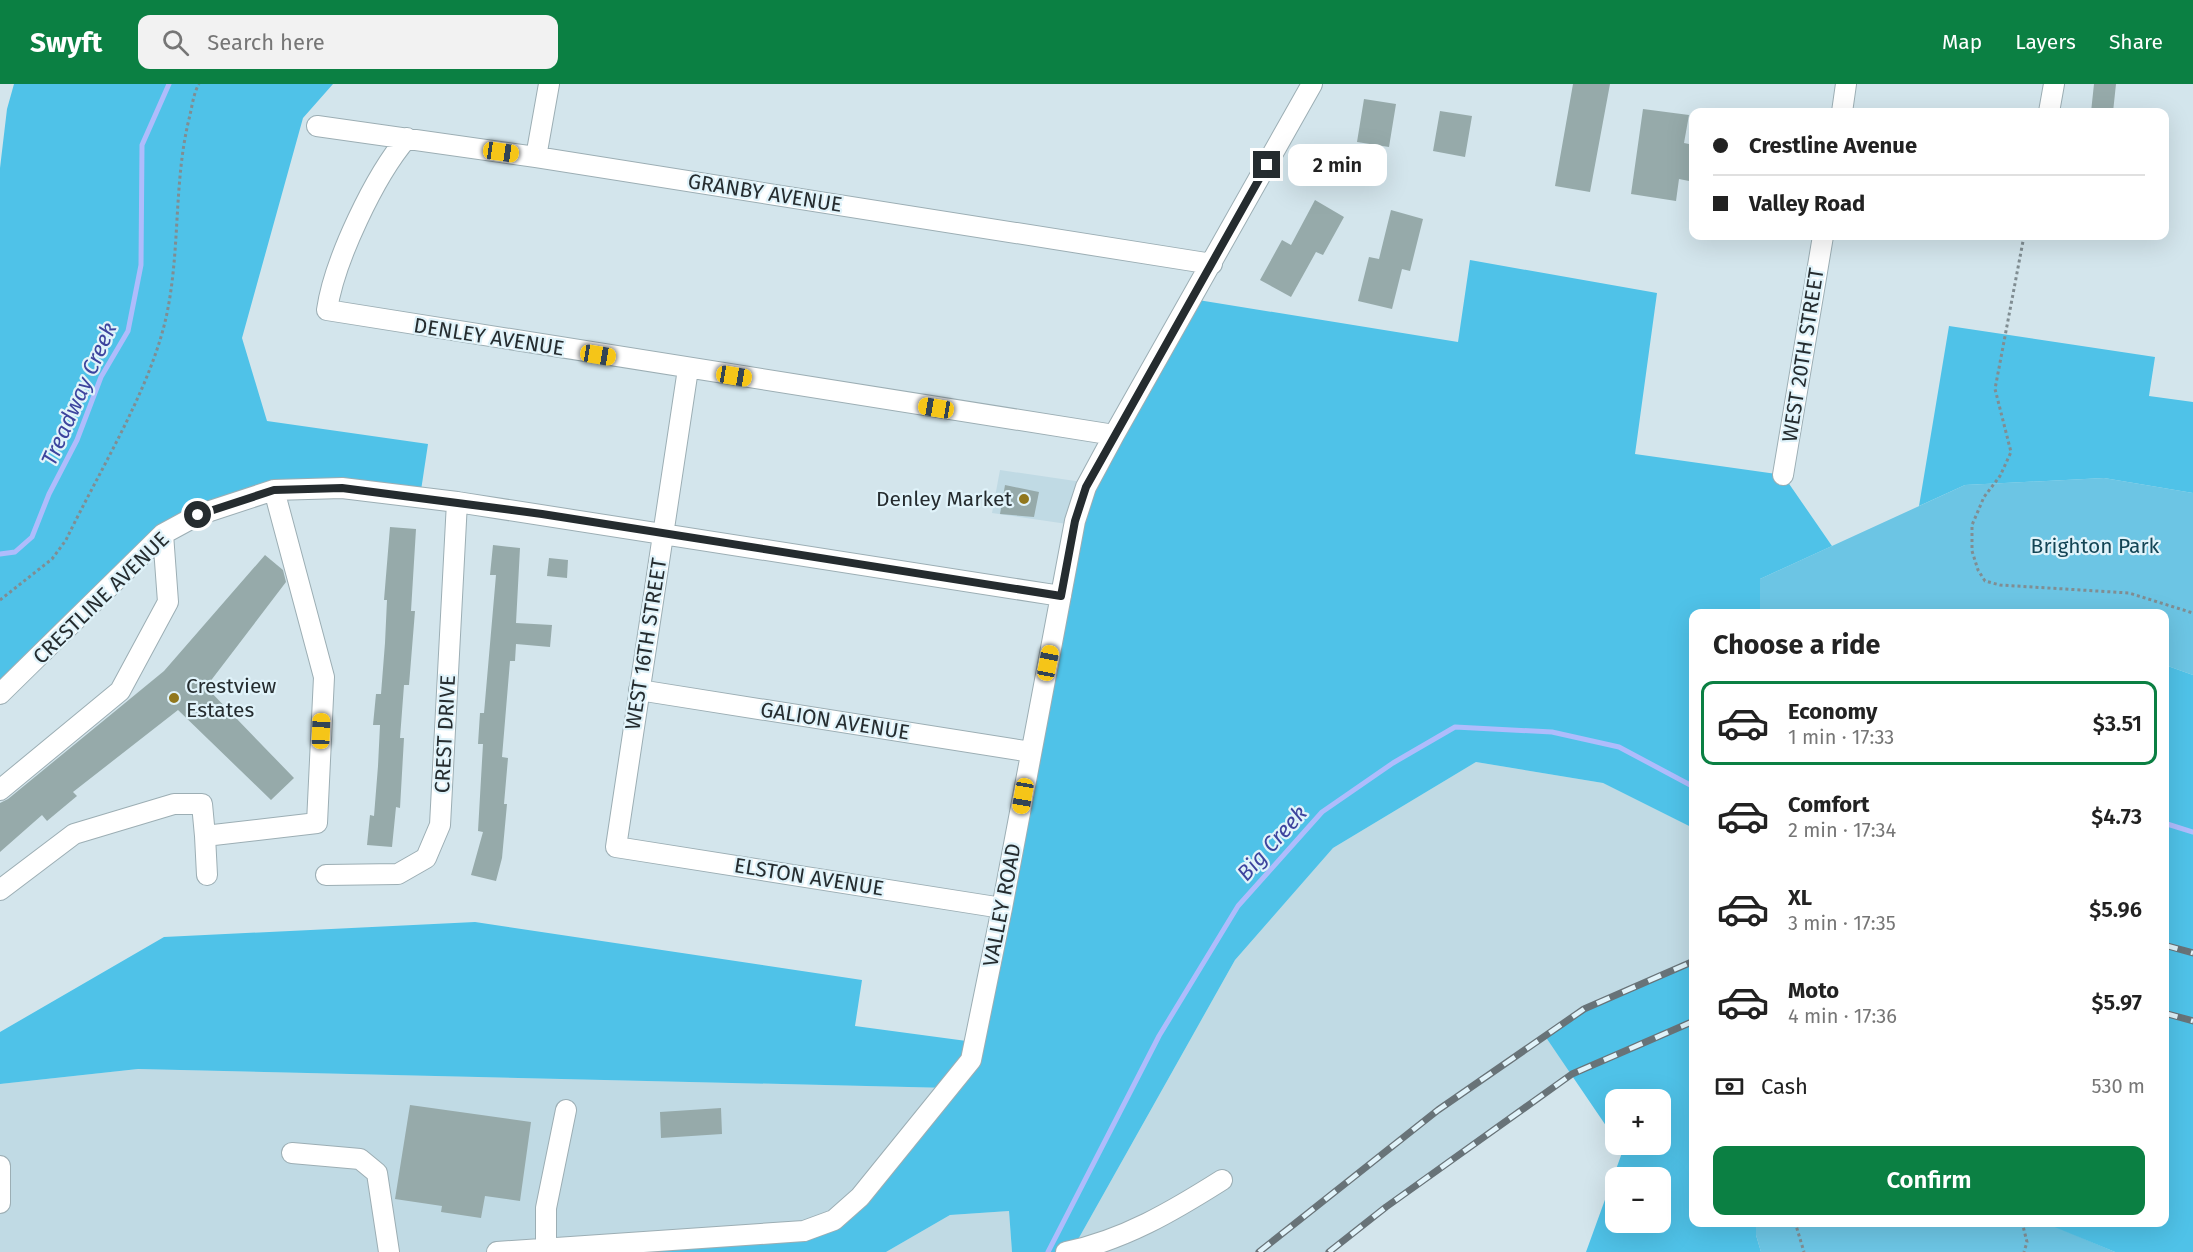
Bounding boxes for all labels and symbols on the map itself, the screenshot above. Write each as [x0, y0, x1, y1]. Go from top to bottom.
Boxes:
car [482, 141, 520, 163]
callout: 2 min [1288, 144, 1387, 186]
route end [1253, 151, 1280, 178]
street label: GRANBY AVENUE [686, 168, 844, 218]
street label: WEST 20TH STREET [1776, 266, 1830, 444]
street label: DENLEY AVENUE [412, 312, 566, 362]
water label: Treadway Creek [35, 318, 123, 470]
car [579, 343, 617, 367]
car [715, 364, 753, 388]
car [917, 396, 955, 420]
place label: Denley Market [876, 486, 1012, 512]
marker: Denley Market [1017, 492, 1031, 506]
route start [184, 501, 211, 528]
street label: CRESTLINE AVENUE [27, 526, 175, 670]
park label: Brighton Park [2031, 533, 2160, 559]
street label: WEST 16TH STREET [620, 556, 672, 732]
car [1036, 644, 1060, 682]
place label: Crestview Estates [186, 673, 276, 723]
street label: CREST DRIVE [429, 674, 461, 794]
marker: Crestview Estates [167, 691, 181, 705]
street label: GALION AVENUE [759, 696, 911, 746]
car [311, 713, 331, 749]
car [1011, 777, 1035, 815]
water label: Big Creek [1231, 800, 1313, 886]
street label: VALLEY ROAD [977, 841, 1027, 969]
street label: ELSTON AVENUE [732, 852, 886, 902]

